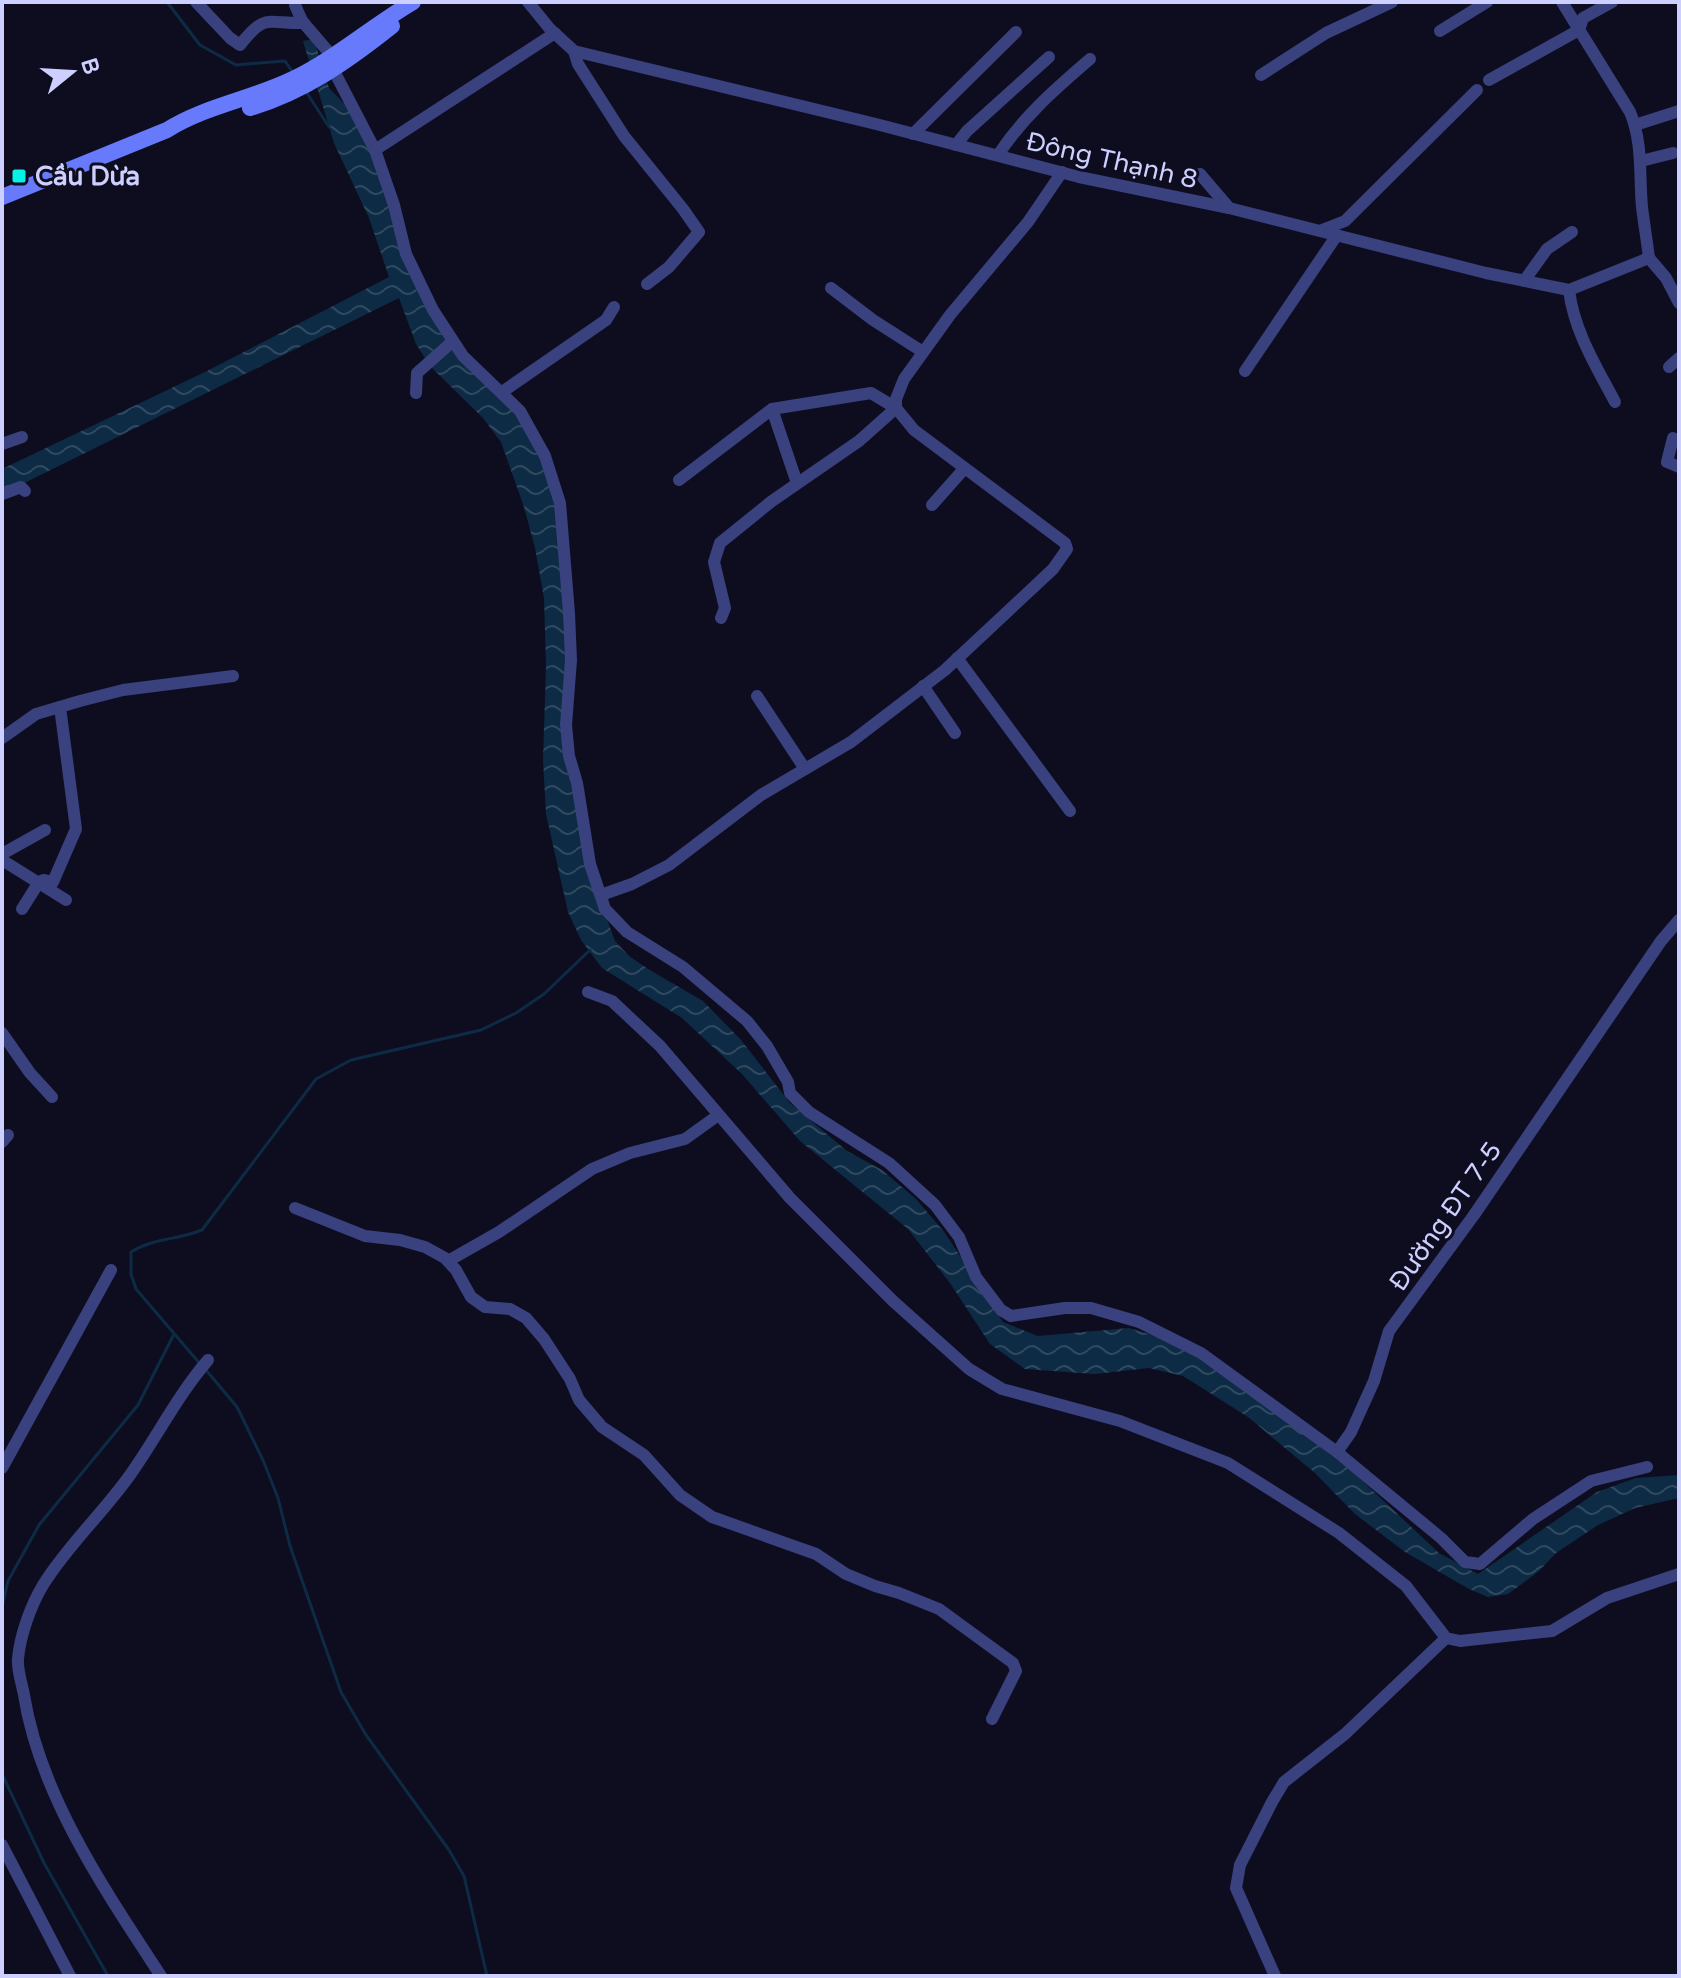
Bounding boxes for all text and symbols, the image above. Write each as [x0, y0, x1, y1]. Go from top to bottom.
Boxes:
north arrow [32, 32, 112, 112]
text: B [75, 55, 105, 77]
street label: Đông Thạnh 8 [1023, 126, 1201, 195]
place label: Cầu Dừa [35, 161, 140, 192]
marker: Cầu Dừa [10, 167, 28, 185]
street label: Đường ĐT 7-5 [1383, 1136, 1508, 1297]

